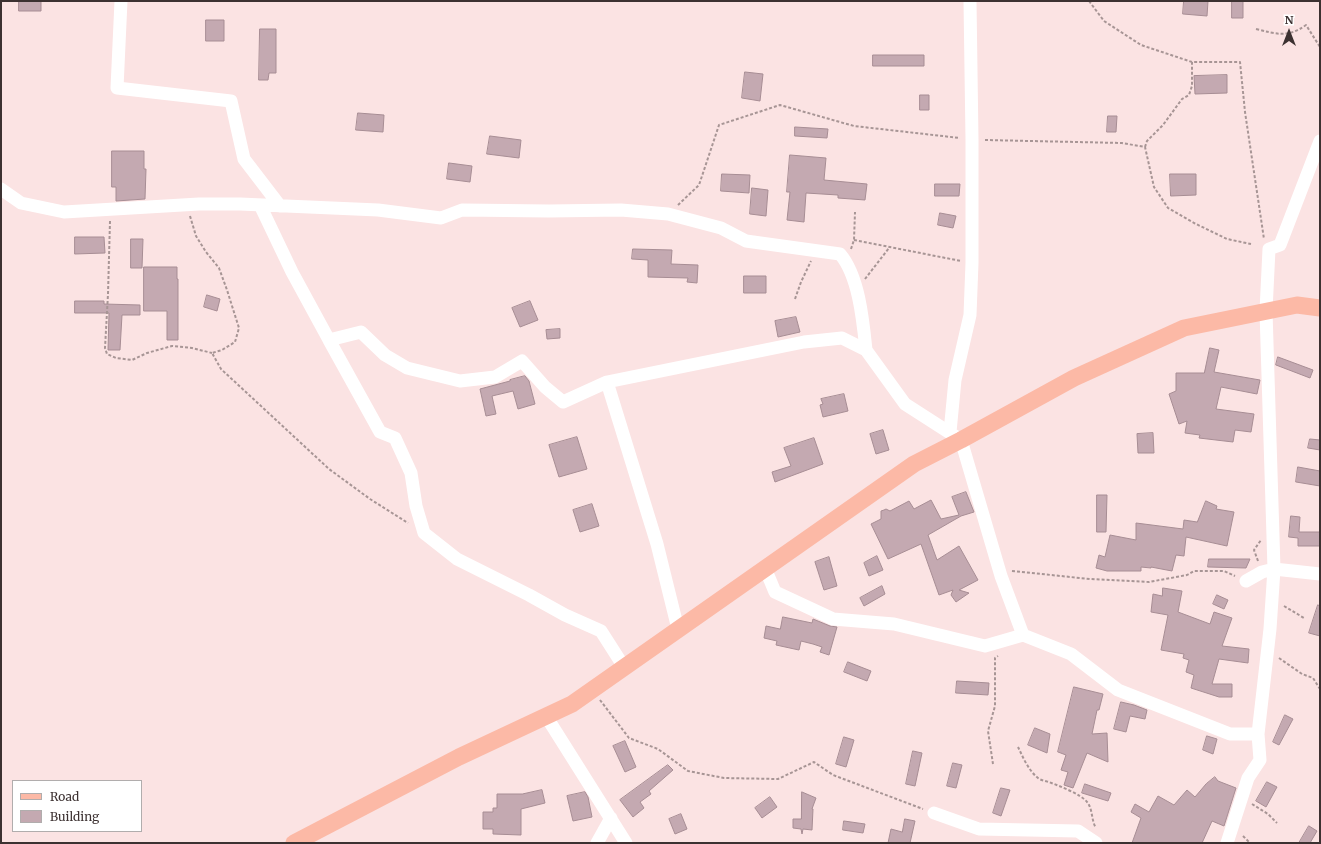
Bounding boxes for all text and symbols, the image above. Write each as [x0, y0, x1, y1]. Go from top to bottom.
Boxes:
north arrow [1269, 12, 1309, 52]
text: N [1285, 13, 1293, 27]
legend [12, 780, 142, 832]
text: Road [50, 789, 79, 804]
text: Building [50, 809, 99, 824]

